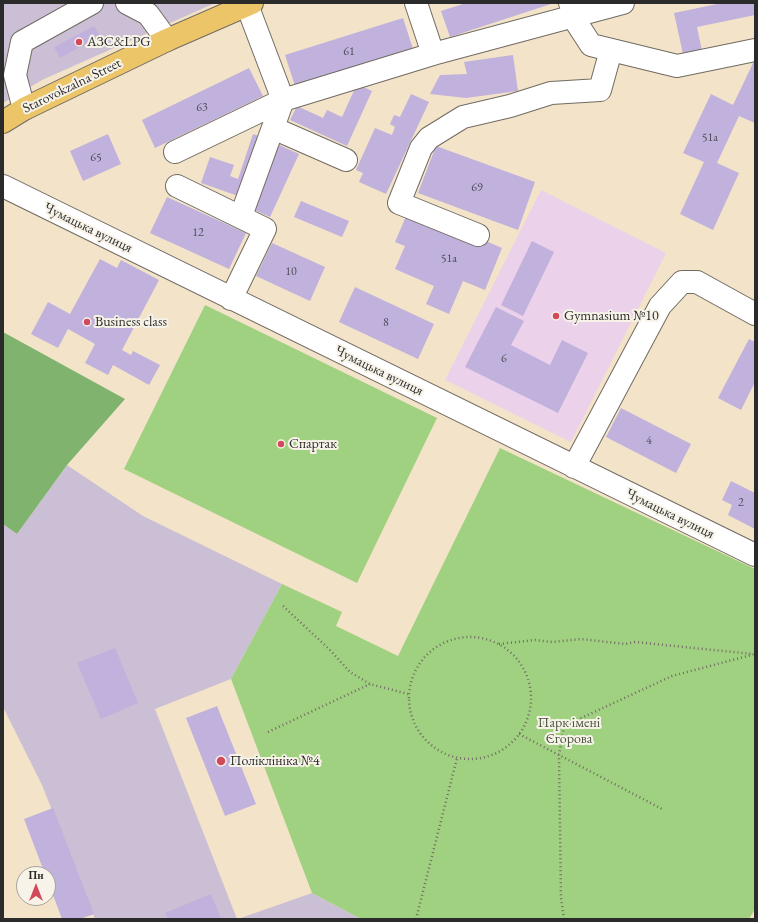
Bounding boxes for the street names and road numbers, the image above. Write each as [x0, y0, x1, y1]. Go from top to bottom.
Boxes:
street label: Starovokzalna Street [20, 55, 124, 117]
street label: Чумацька вулиця [41, 199, 135, 257]
street label: Чумацька вулиця [332, 342, 426, 400]
street label: Чумацька вулиця [623, 485, 717, 543]

